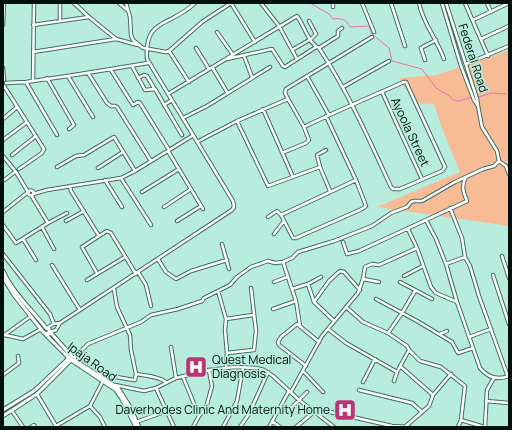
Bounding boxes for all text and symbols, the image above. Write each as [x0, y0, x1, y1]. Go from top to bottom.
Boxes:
street label: Federal Road [454, 21, 493, 94]
street label: Ayoola Street [387, 94, 434, 169]
street label: Ipaja Road [64, 338, 120, 385]
place label: Quest Medical Diagnosis [212, 351, 291, 382]
hospital icon: Quest Medical Diagnosis [183, 354, 209, 380]
hospital icon: Daverhodes Clinic And Maternity Home [332, 397, 358, 423]
place label: Daverhodes Clinic And Maternity Home [116, 401, 330, 418]

